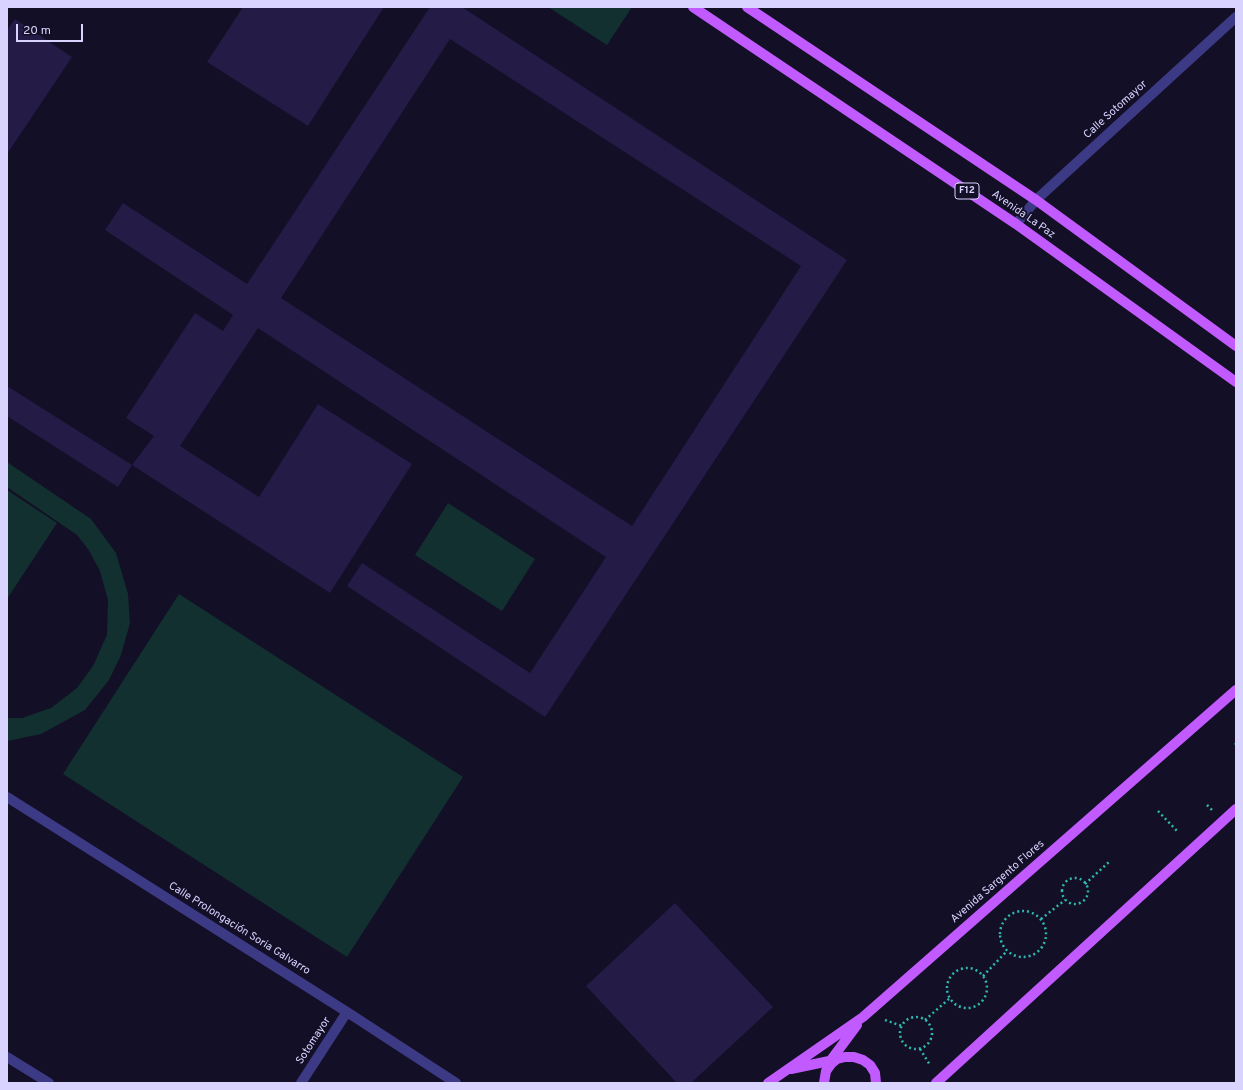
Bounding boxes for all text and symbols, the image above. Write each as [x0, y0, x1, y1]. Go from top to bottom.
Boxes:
scale bar [18, 16, 85, 42]
text: 20 m [23, 23, 51, 39]
street label: Calle Sotomayor [1081, 78, 1151, 142]
road number: F12 [955, 183, 979, 199]
street label: Avenida La Paz [989, 188, 1057, 242]
street label: Avenida Sargento Flores [949, 838, 1047, 926]
street label: Calle Prolongación Soria Galvarro [166, 880, 312, 978]
street label: Sotomayor [294, 1015, 334, 1067]

